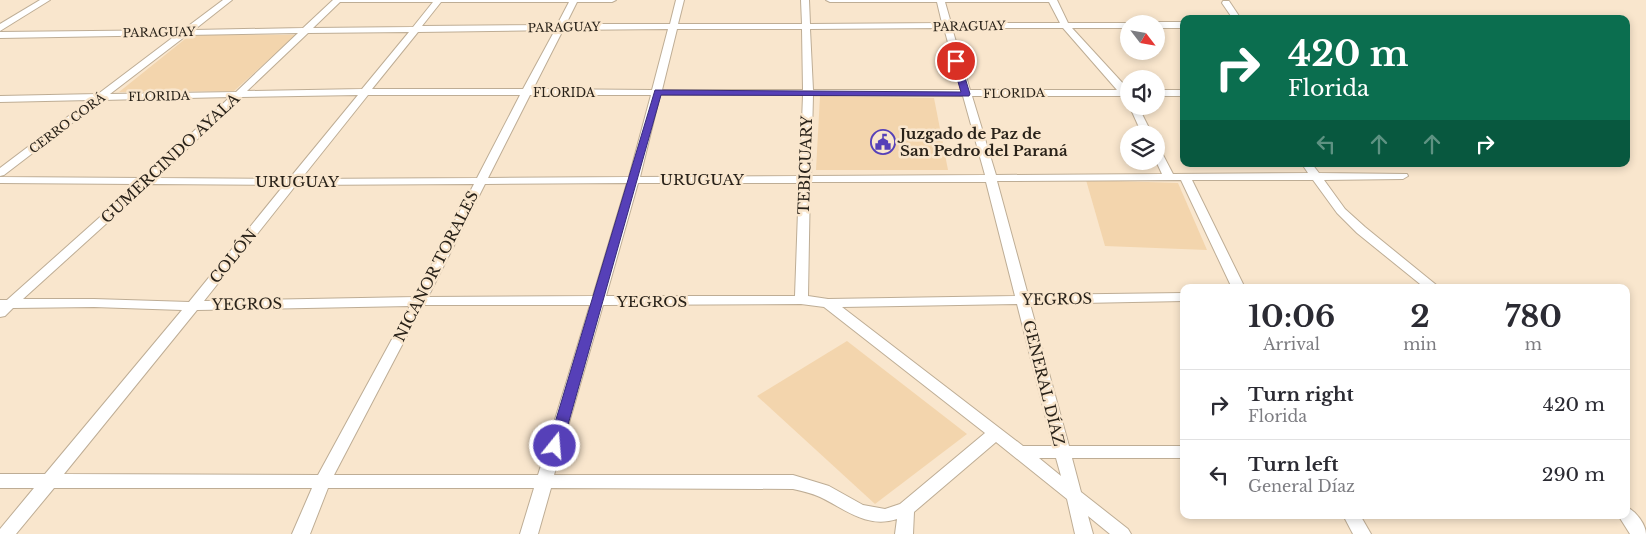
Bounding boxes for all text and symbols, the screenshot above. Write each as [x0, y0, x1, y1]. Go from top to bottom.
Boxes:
north arrow [1120, 15, 1165, 60]
map controls [1120, 15, 1165, 170]
street label: PARAGUAY [932, 18, 1006, 34]
street label: PARAGUAY [527, 19, 601, 35]
street label: PARAGUAY [122, 24, 196, 40]
text: 420 m [1288, 32, 1408, 75]
icon: right [1205, 35, 1270, 100]
pin [935, 40, 977, 82]
icon: arrive [942, 47, 970, 75]
button: sound [1120, 70, 1165, 115]
text: Florida [1288, 75, 1369, 102]
street label: FLORIDA [533, 85, 596, 100]
street label: FLORIDA [983, 85, 1046, 101]
street label: CERRO CORÁ [25, 88, 109, 156]
street label: FLORIDA [128, 88, 191, 104]
street label: GUMERCINDO AYALA [97, 89, 243, 227]
street label: TEBICUARY [794, 114, 816, 215]
place label: Juzgado de Paz de San Pedro del Paraná [897, 124, 1068, 160]
button: layers [1120, 125, 1165, 170]
public building icon: Juzgado de Paz de San Pedro del Paraná [870, 129, 896, 155]
icon: left [1312, 130, 1340, 158]
icon: ahead [1365, 130, 1393, 158]
icon: ahead [1418, 130, 1446, 158]
icon: right [1471, 130, 1499, 158]
street label: URUGUAY [660, 170, 745, 189]
street label: URUGUAY [255, 172, 340, 191]
street label: NICANOR TORALES [390, 188, 482, 344]
street label: COLÓN [205, 225, 261, 287]
street label: YEGROS [1021, 289, 1092, 309]
street label: YEGROS [616, 292, 687, 311]
street label: YEGROS [211, 294, 282, 314]
text: 10:06 [1248, 298, 1335, 335]
text: 2 [1410, 298, 1430, 335]
text: 780 [1505, 298, 1562, 335]
street label: GENERAL DÍAZ [1019, 318, 1069, 448]
text: Arrival [1263, 334, 1320, 354]
text: min [1403, 334, 1437, 354]
text: m [1525, 334, 1542, 354]
text: Turn right [1248, 383, 1354, 406]
icon: right [1205, 391, 1233, 419]
text: 420 m [1543, 393, 1605, 416]
text: Florida [1248, 406, 1307, 426]
position arrow [528, 419, 580, 471]
text: Turn left [1248, 453, 1339, 476]
icon: left [1205, 461, 1233, 489]
text: 290 m [1542, 463, 1605, 486]
text: General Díaz [1248, 476, 1355, 496]

